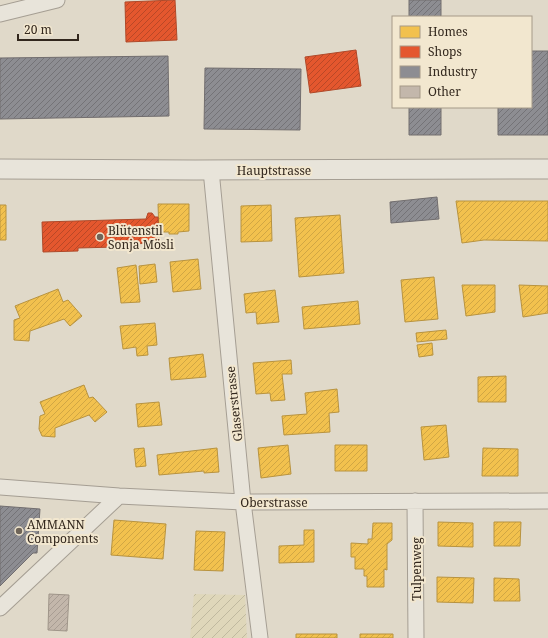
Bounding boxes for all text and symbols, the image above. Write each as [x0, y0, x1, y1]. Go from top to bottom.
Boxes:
scale bar [18, 16, 78, 42]
legend [392, 16, 532, 108]
text: 20 m [24, 21, 52, 38]
text: Homes [428, 23, 468, 40]
text: Shops [428, 43, 462, 60]
text: Industry [428, 63, 477, 80]
text: Other [428, 83, 461, 100]
street label: Hauptstrasse [237, 162, 311, 179]
place label: Blütenstil Sonja Mösli [108, 222, 174, 253]
marker: Blütenstil Sonja Mösli [95, 232, 105, 242]
street label: Glaserstrasse [222, 366, 246, 442]
street label: Oberstrasse [240, 494, 308, 511]
place label: AMMANN Components [27, 516, 98, 547]
marker: AMMANN Components [14, 526, 24, 536]
street label: Tulpenweg [408, 537, 425, 601]

